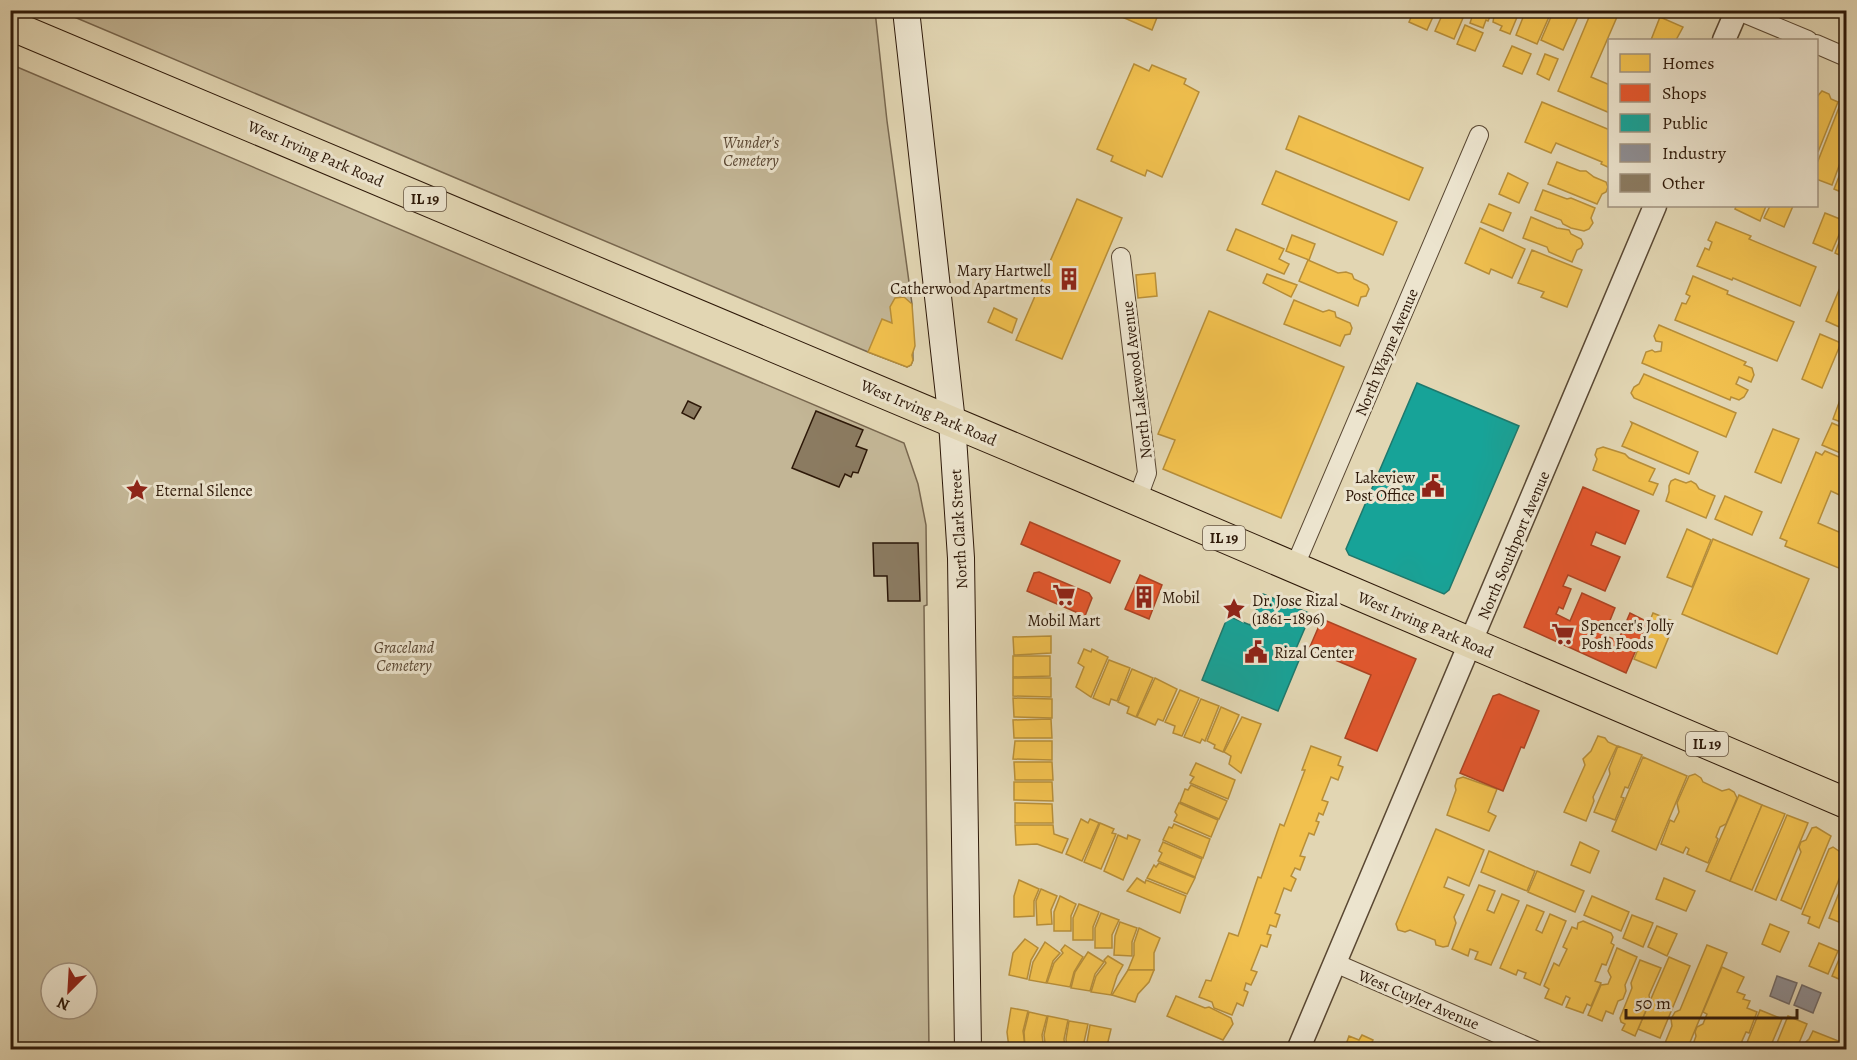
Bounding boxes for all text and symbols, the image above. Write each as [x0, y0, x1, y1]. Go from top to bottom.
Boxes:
legend [1608, 39, 1818, 207]
text: Homes [1662, 51, 1714, 75]
text: Shops [1662, 81, 1707, 105]
text: Public [1662, 111, 1708, 135]
street label: West Irving Park Road [243, 115, 387, 193]
park label: Wunder's Cemetery [723, 132, 780, 172]
text: Industry [1662, 141, 1727, 165]
text: Other [1662, 171, 1705, 195]
road number: IL 19 [404, 187, 446, 211]
place label: Mary Hartwell Catherwood Apartments [890, 260, 1051, 300]
building icon: Mary Hartwell Catherwood Apartments [1056, 266, 1082, 292]
street label: North Wayne Avenue [1350, 285, 1424, 420]
street label: North Lakewood Avenue [1116, 300, 1158, 460]
street label: West Irving Park Road [856, 374, 1000, 452]
place label: Lakeview Post Office [1345, 467, 1416, 507]
street label: North Clark Street [945, 468, 973, 590]
street label: North Southport Avenue [1473, 468, 1555, 623]
public building icon: Lakeview Post Office [1420, 473, 1446, 499]
place icon: Eternal Silence [124, 477, 150, 503]
place label: Eternal Silence [155, 480, 253, 502]
road number: IL 19 [1203, 526, 1245, 550]
supermarket icon: Mobil Mart [1051, 582, 1077, 608]
building icon: Mobil [1131, 584, 1157, 610]
street label: West Irving Park Road [1353, 586, 1497, 664]
place label: Mobil [1162, 587, 1200, 609]
place label: Dr. Jose Rizal (1861–1896) [1252, 590, 1338, 630]
place icon: Dr. Jose Rizal (1861–1896) [1221, 596, 1247, 622]
place label: Mobil Mart [1027, 610, 1101, 632]
place label: Spencer's Jolly Posh Foods [1581, 615, 1674, 655]
supermarket icon: Spencer's Jolly Posh Foods [1550, 621, 1576, 647]
park label: Graceland Cemetery [374, 637, 435, 677]
public building icon: Rizal Center [1243, 639, 1269, 665]
place label: Rizal Center [1274, 642, 1354, 664]
road number: IL 19 [1686, 732, 1728, 756]
north arrow [39, 961, 99, 1021]
street label: West Cuyler Avenue [1354, 964, 1483, 1035]
scale bar [1626, 982, 1797, 1020]
text: N [53, 991, 73, 1016]
text: 50 m [1635, 991, 1671, 1015]

